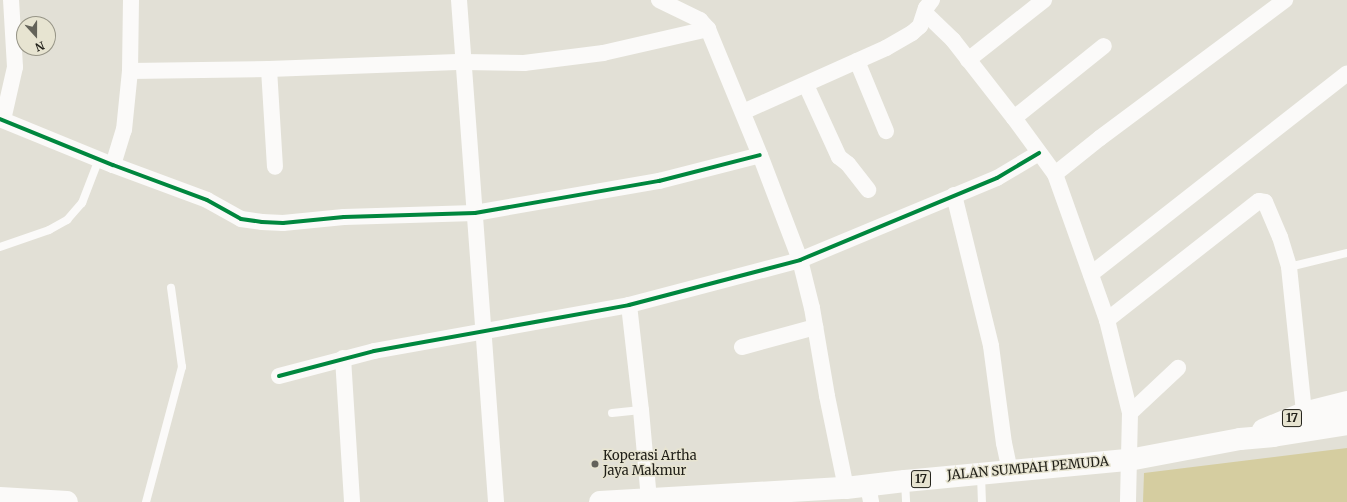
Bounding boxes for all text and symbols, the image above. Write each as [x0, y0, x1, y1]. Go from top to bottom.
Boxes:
north arrow [16, 16, 56, 56]
text: N [33, 38, 47, 54]
road number: 17 [1281, 408, 1303, 428]
place label: Koperasi Artha Jaya Makmur [603, 449, 697, 480]
street label: JALAN SUMPAH PEMUDA [947, 454, 1109, 484]
marker: Koperasi Artha Jaya Makmur [590, 459, 600, 469]
road number: 17 [910, 469, 932, 489]

